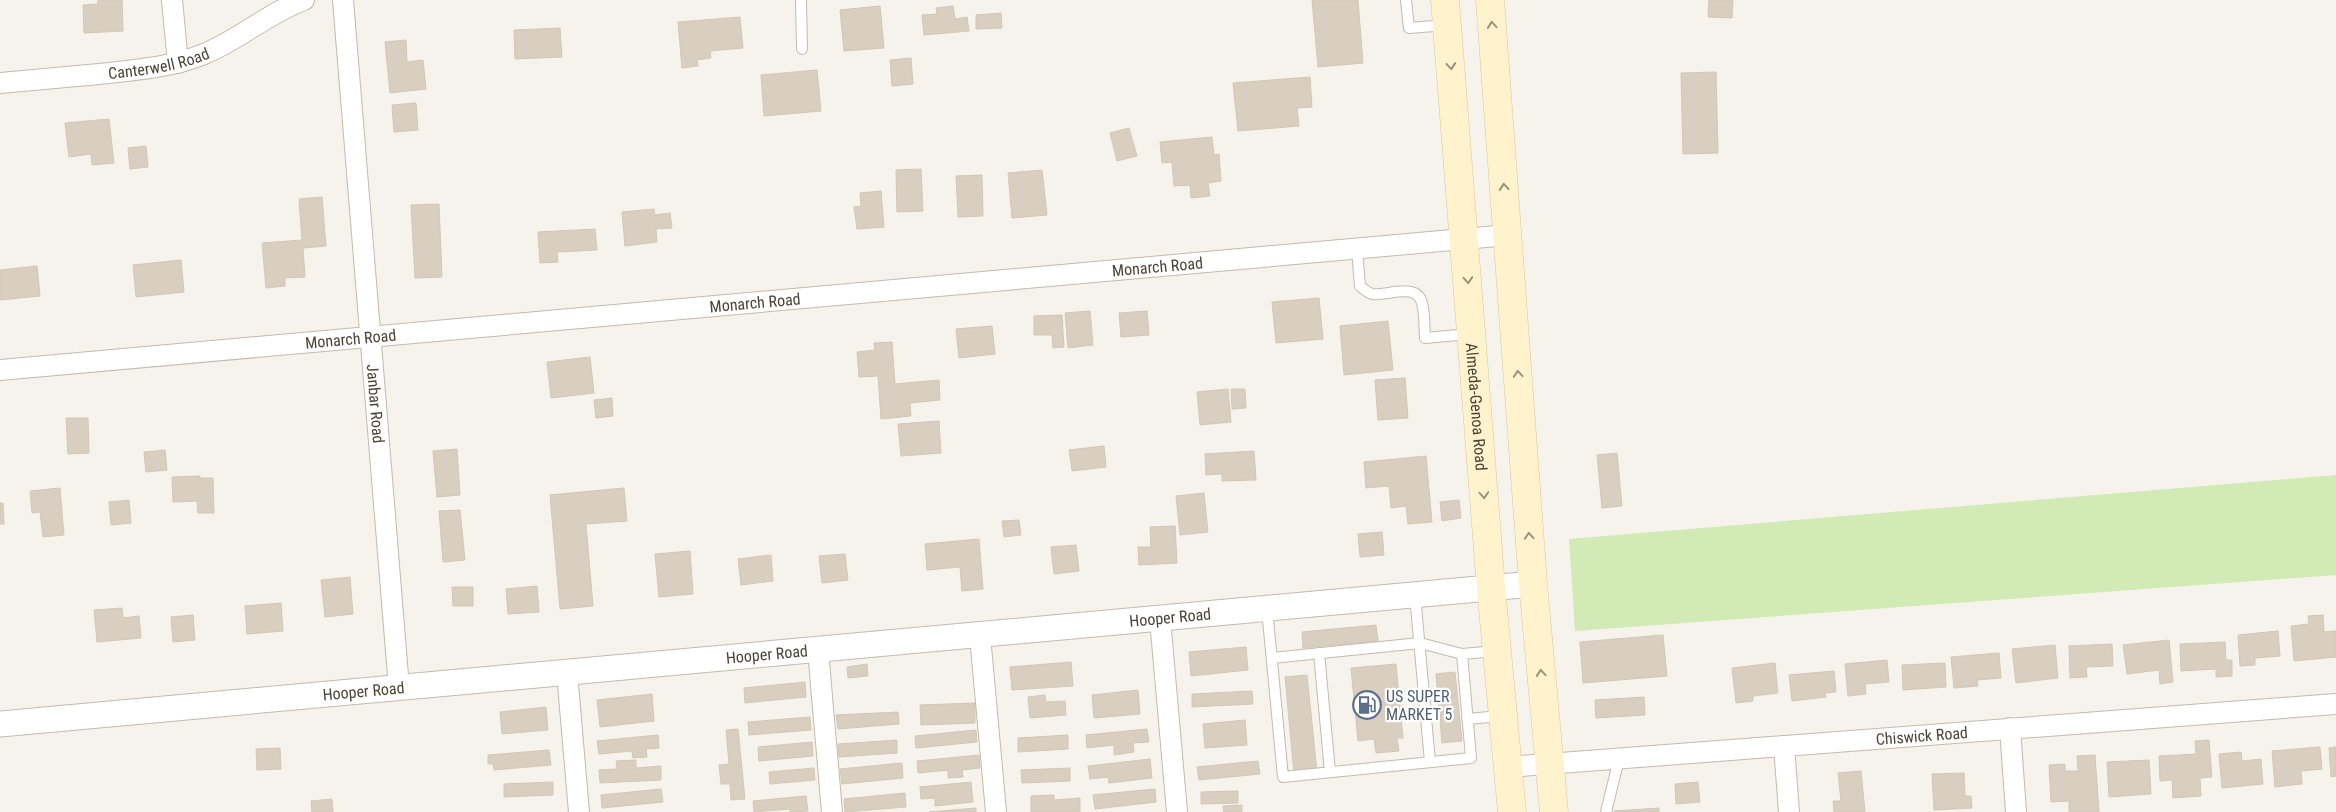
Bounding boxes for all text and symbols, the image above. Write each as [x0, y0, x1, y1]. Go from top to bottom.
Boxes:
one-way arrow [1486, 21, 1497, 29]
street label: Canterwell Road [107, 43, 212, 82]
one-way arrow [1445, 62, 1456, 70]
one-way arrow [1499, 183, 1510, 191]
street label: Monarch Road [1111, 253, 1204, 280]
one-way arrow [1463, 277, 1474, 285]
street label: Monarch Road [709, 289, 801, 316]
street label: Monarch Road [304, 325, 397, 352]
street label: Almeda-Genoa Road [1462, 342, 1491, 471]
street label: Janbar Road [363, 363, 389, 444]
one-way arrow [1512, 369, 1523, 377]
one-way arrow [1479, 491, 1490, 499]
one-way arrow [1524, 532, 1535, 540]
street label: Hooper Road [1128, 604, 1212, 630]
street label: Hooper Road [725, 641, 809, 667]
one-way arrow [1536, 669, 1547, 677]
street label: Hooper Road [322, 678, 405, 704]
place label: US SUPER MARKET 5 [1386, 687, 1452, 724]
fuel station icon: US SUPER MARKET 5 [1352, 690, 1382, 720]
street label: Chiswick Road [1875, 723, 1969, 748]

